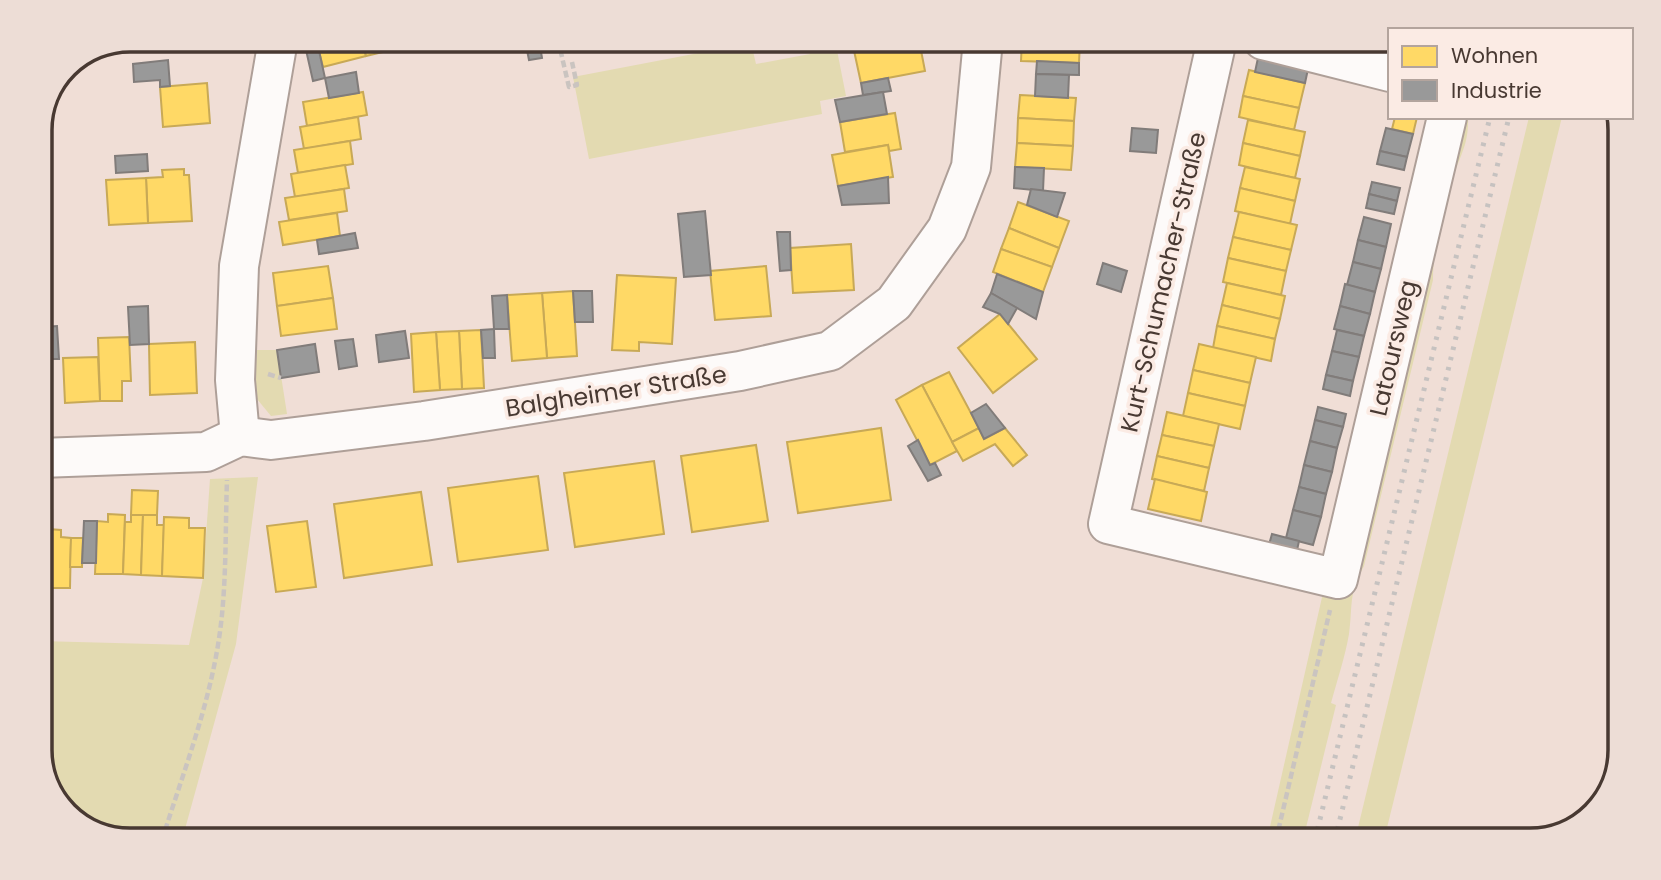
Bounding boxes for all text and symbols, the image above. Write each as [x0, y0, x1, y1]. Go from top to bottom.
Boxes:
legend [1388, 28, 1633, 119]
text: Wohnen [1451, 41, 1538, 70]
text: Industrie [1451, 76, 1542, 105]
street label: Kurt-Schumacher-Straße [1112, 129, 1214, 435]
street label: Latoursweg [1361, 277, 1425, 419]
street label: Balgheimer Straße [503, 357, 729, 425]

